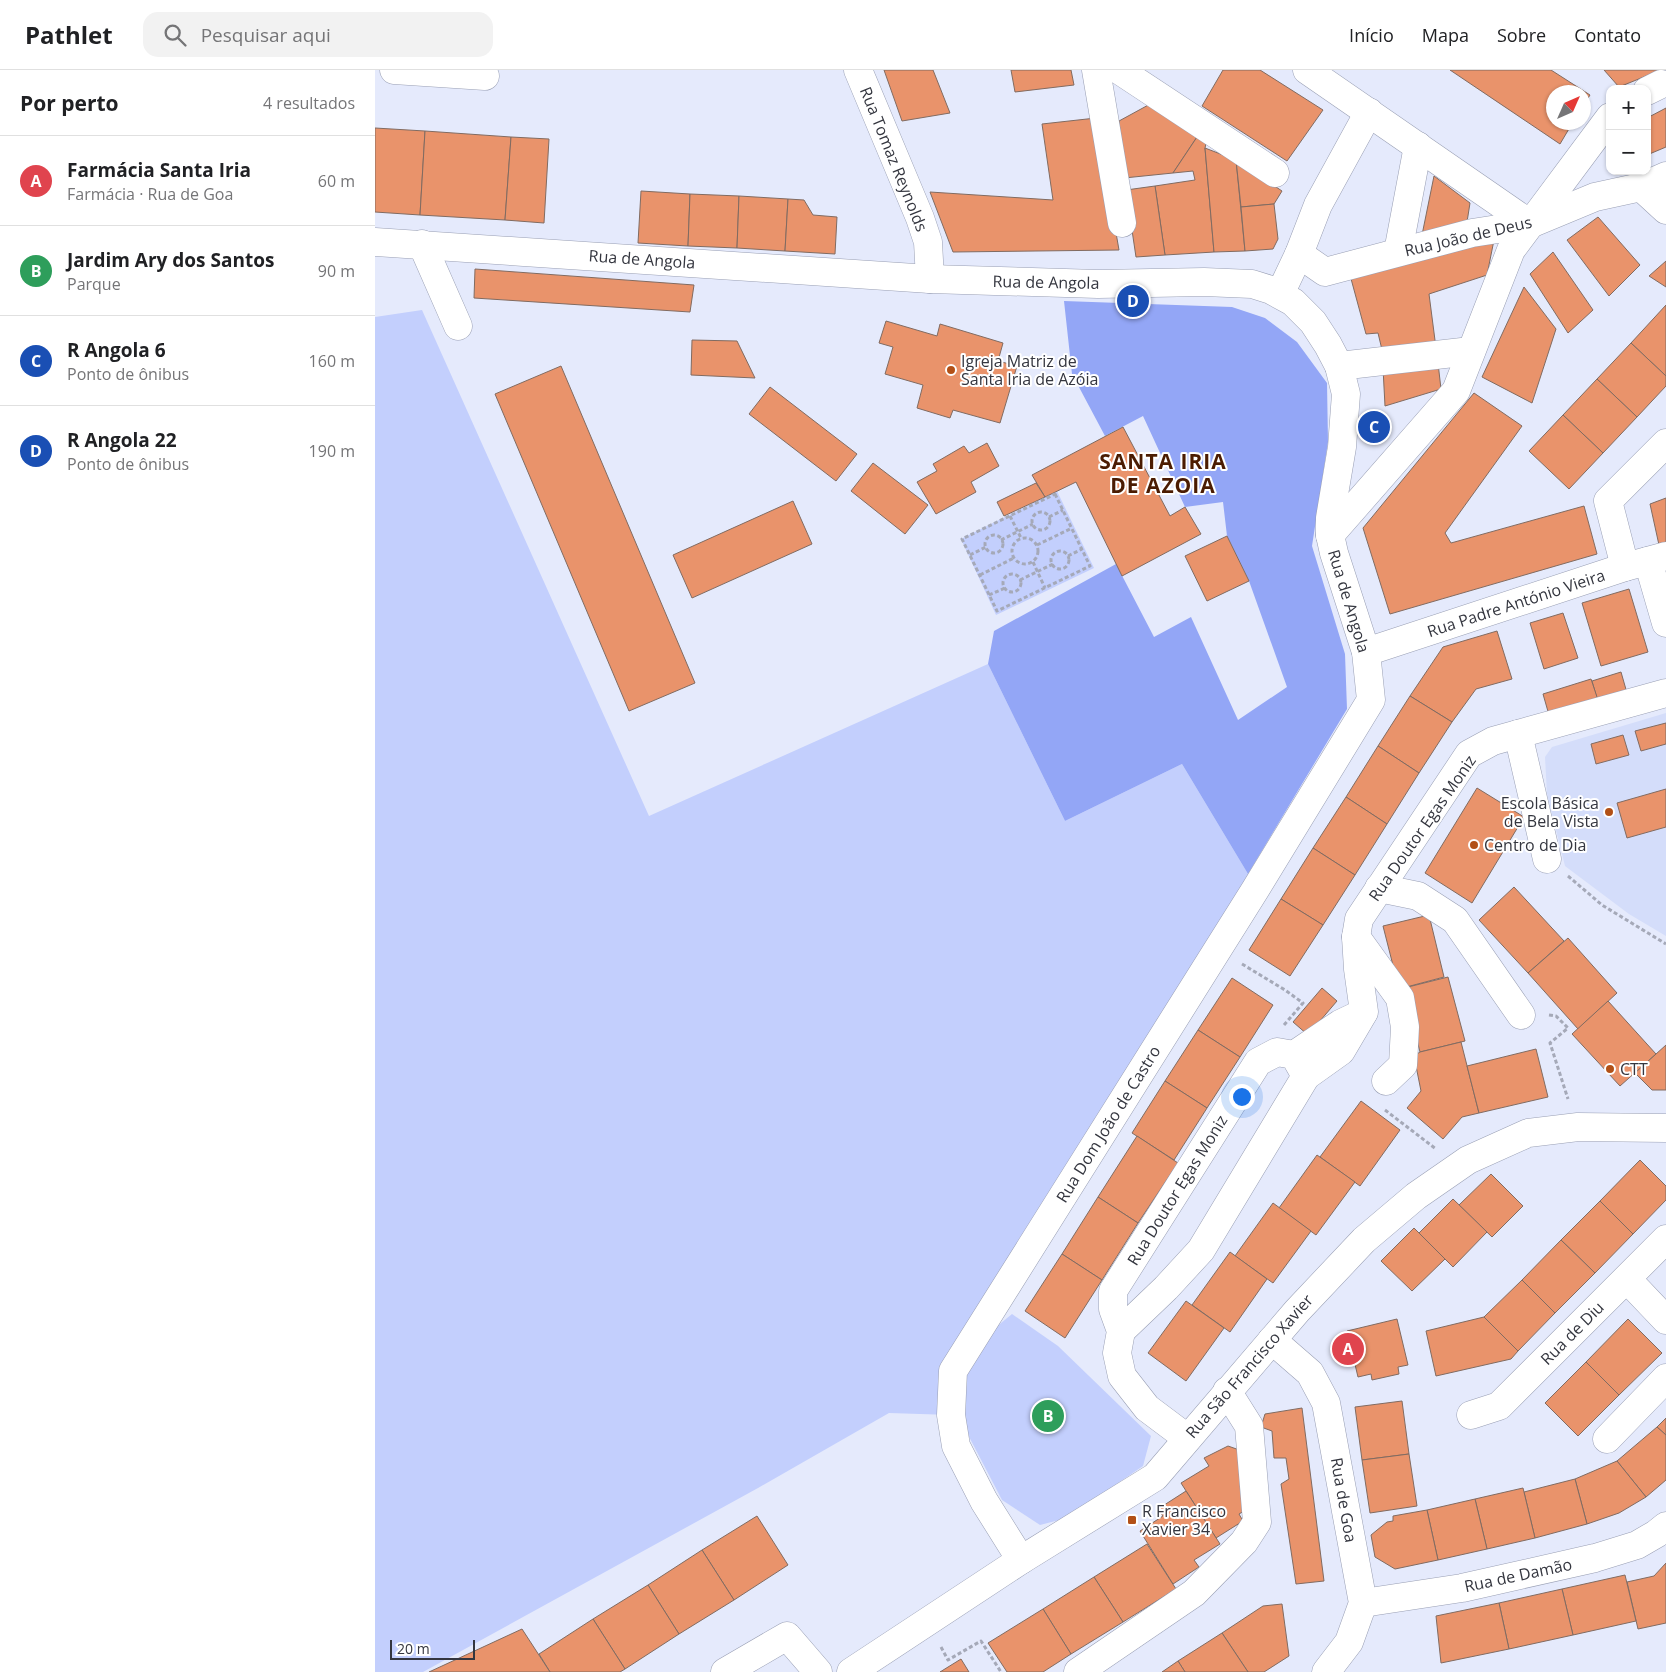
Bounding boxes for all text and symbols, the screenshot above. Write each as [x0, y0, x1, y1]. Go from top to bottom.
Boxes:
search box [143, 12, 493, 57]
text: Pathlet [25, 18, 113, 51]
icon: search [161, 21, 189, 49]
text: Pesquisar aqui [201, 22, 331, 48]
text: Início [1349, 23, 1394, 47]
text: Mapa [1422, 23, 1469, 47]
text: Sobre [1497, 23, 1546, 47]
text: Contato [1574, 23, 1641, 47]
street label: Rua Tomaz Reynolds [855, 83, 933, 235]
north arrow [1546, 85, 1591, 130]
map controls [1606, 85, 1651, 175]
button: + [1606, 85, 1651, 130]
text: Por perto [20, 89, 119, 117]
text: 4 resultados [263, 92, 355, 114]
button: − [1606, 130, 1651, 175]
text: Farmácia Santa Iria [67, 157, 251, 183]
text: A [30, 170, 42, 192]
text: 60 m [318, 170, 355, 192]
text: Farmácia · Rua de Goa [67, 183, 233, 205]
street label: Rua João de Deus [1402, 211, 1534, 261]
street label: Rua de Angola [588, 244, 696, 274]
text: Jardim Ary dos Santos [67, 247, 274, 273]
text: B [31, 260, 41, 282]
text: 90 m [318, 260, 355, 282]
street label: Rua de Angola [992, 270, 1100, 294]
text: Parque [67, 273, 121, 295]
pin: D [1117, 282, 1149, 320]
text: R Angola 6 [67, 337, 166, 363]
text: C [31, 350, 41, 372]
text: 160 m [309, 350, 355, 372]
place label: Igreja Matriz de Santa Iria de Azóia [961, 350, 1098, 390]
text: Ponto de ônibus [67, 363, 189, 385]
marker: Igreja Matriz de Santa Iria de Azóia [945, 364, 957, 376]
pin: C [1358, 408, 1390, 446]
text: R Angola 22 [67, 427, 177, 453]
text: D [30, 440, 42, 462]
text: 190 m [309, 440, 355, 462]
district label: SANTA IRIA DE AZOIA [1099, 447, 1227, 499]
text: Ponto de ônibus [67, 453, 189, 475]
street label: Rua de Angola [1323, 547, 1375, 655]
street label: Rua Padre António Vieira [1424, 564, 1608, 642]
street label: Rua Doutor Egas Moniz [1363, 751, 1481, 905]
place label: Escola Básica de Bela Vista [1501, 792, 1599, 832]
marker: Escola Básica de Bela Vista [1603, 806, 1615, 818]
place label: Centro de Dia [1484, 834, 1586, 856]
marker: Centro de Dia [1468, 839, 1480, 851]
street label: Rua Dom João de Castro [1051, 1041, 1165, 1207]
place label: CTT [1620, 1058, 1648, 1080]
marker: CTT [1604, 1063, 1616, 1075]
your location [1229, 1084, 1255, 1110]
street label: Rua Doutor Egas Moniz [1122, 1111, 1232, 1269]
street label: Rua São Francisco Xavier [1180, 1289, 1318, 1443]
street label: Rua de Diu [1536, 1297, 1608, 1369]
pin: A [1332, 1330, 1364, 1368]
pin: B [1032, 1397, 1064, 1435]
street label: Rua de Goa [1326, 1456, 1362, 1544]
place label: R Francisco Xavier 34 [1142, 1500, 1226, 1540]
marker: R Francisco Xavier 34 [1126, 1514, 1138, 1526]
street label: Rua de Damão [1462, 1553, 1574, 1597]
scale bar [390, 1637, 475, 1660]
text: 20 m [397, 1639, 430, 1658]

